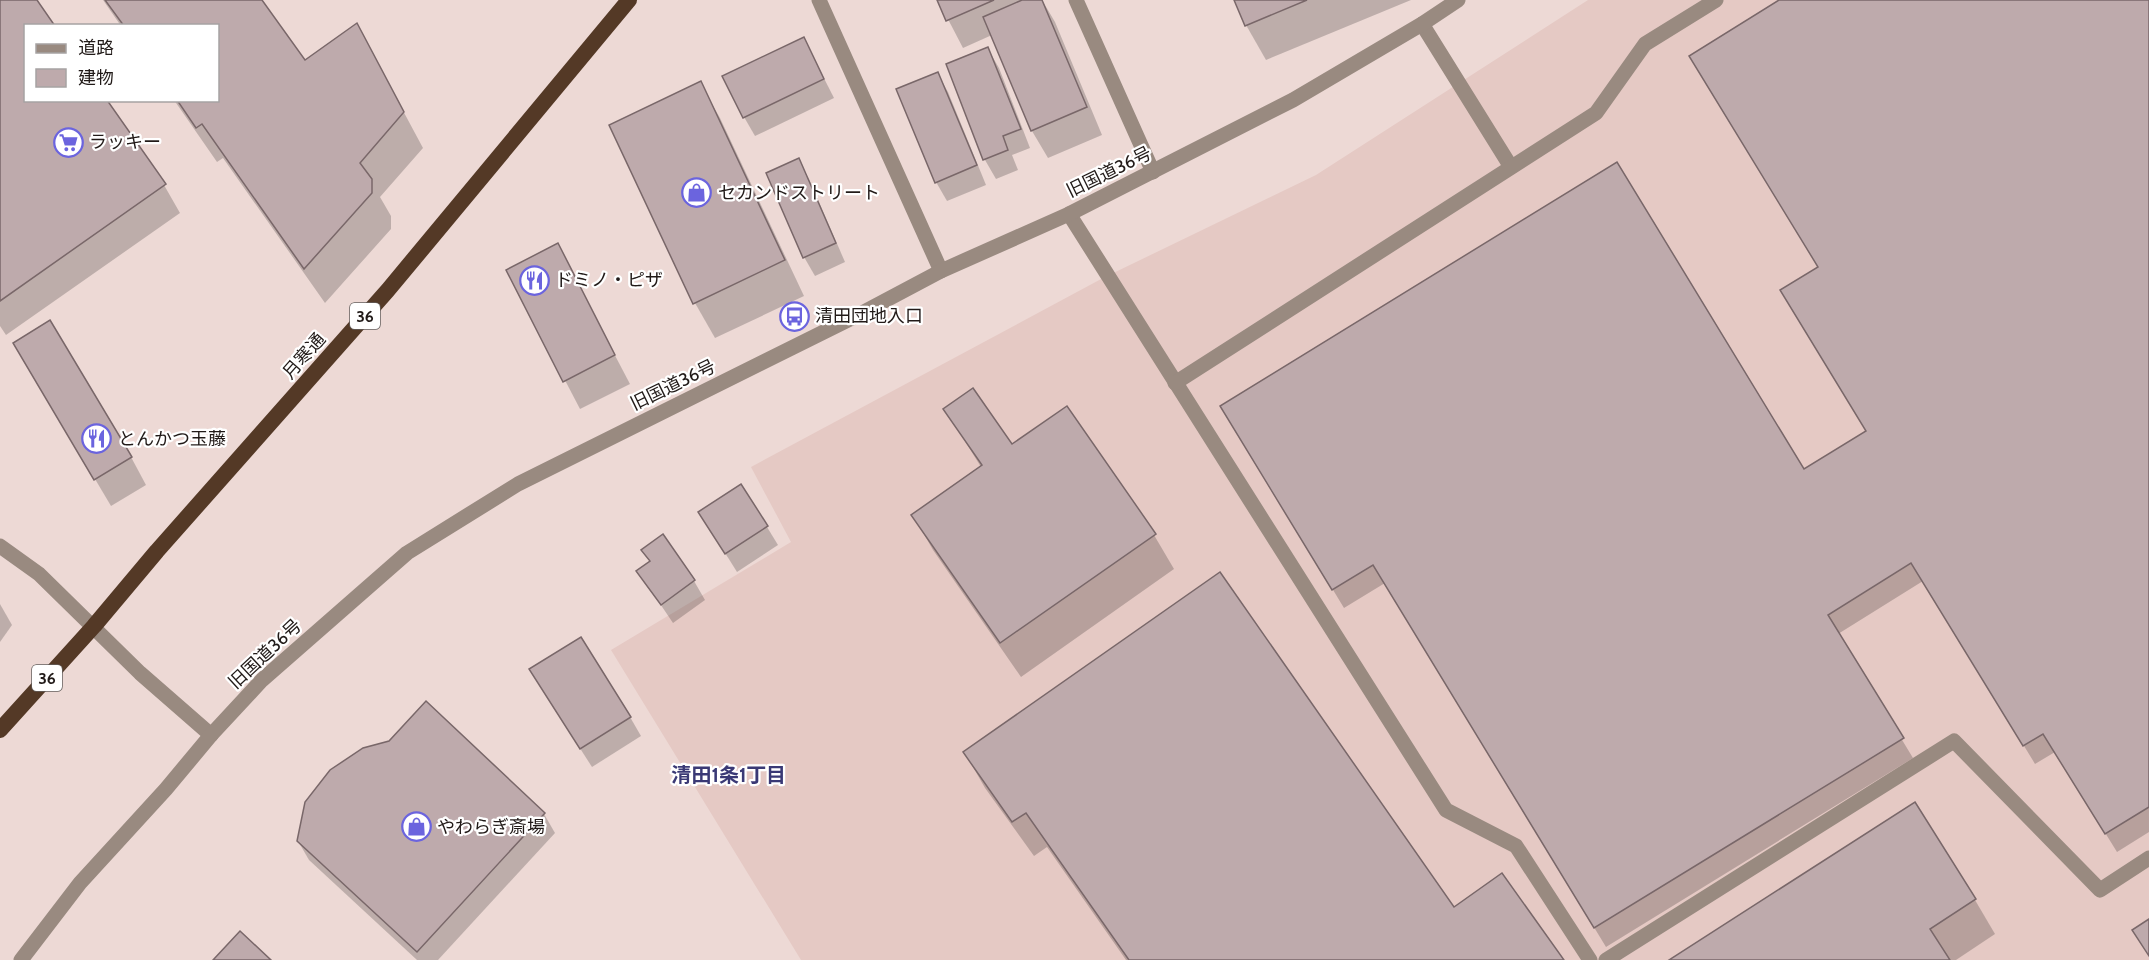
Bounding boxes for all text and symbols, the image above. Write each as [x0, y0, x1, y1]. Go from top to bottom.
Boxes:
legend [24, 24, 219, 102]
text: 道路 [78, 37, 114, 59]
text: 建物 [78, 67, 114, 89]
supermarket icon: ラッキー [52, 126, 84, 158]
place label: ラッキー [89, 131, 161, 153]
street label: 旧国道36号 [1063, 142, 1155, 202]
shop icon: セカンドストリート [681, 177, 713, 209]
place label: セカンドストリート [718, 182, 880, 204]
restaurant icon: ドミノ・ピザ [518, 264, 550, 296]
place label: ドミノ・ピザ [555, 269, 663, 291]
bus stop icon: 清田団地入口 [778, 300, 810, 332]
road number: 36 [350, 303, 380, 329]
place label: 清田団地入口 [815, 305, 923, 327]
street label: 月寒通 [278, 328, 330, 384]
street label: 旧国道36号 [627, 355, 719, 415]
restaurant icon: とんかつ玉藤 [81, 423, 113, 455]
place label: とんかつ玉藤 [118, 428, 226, 450]
street label: 旧国道36号 [224, 615, 306, 693]
road number: 36 [32, 665, 62, 691]
district label: 清田1条1丁目 [672, 763, 786, 787]
shop icon: やわらぎ斎場 [400, 811, 432, 843]
place label: やわらぎ斎場 [437, 816, 545, 838]

